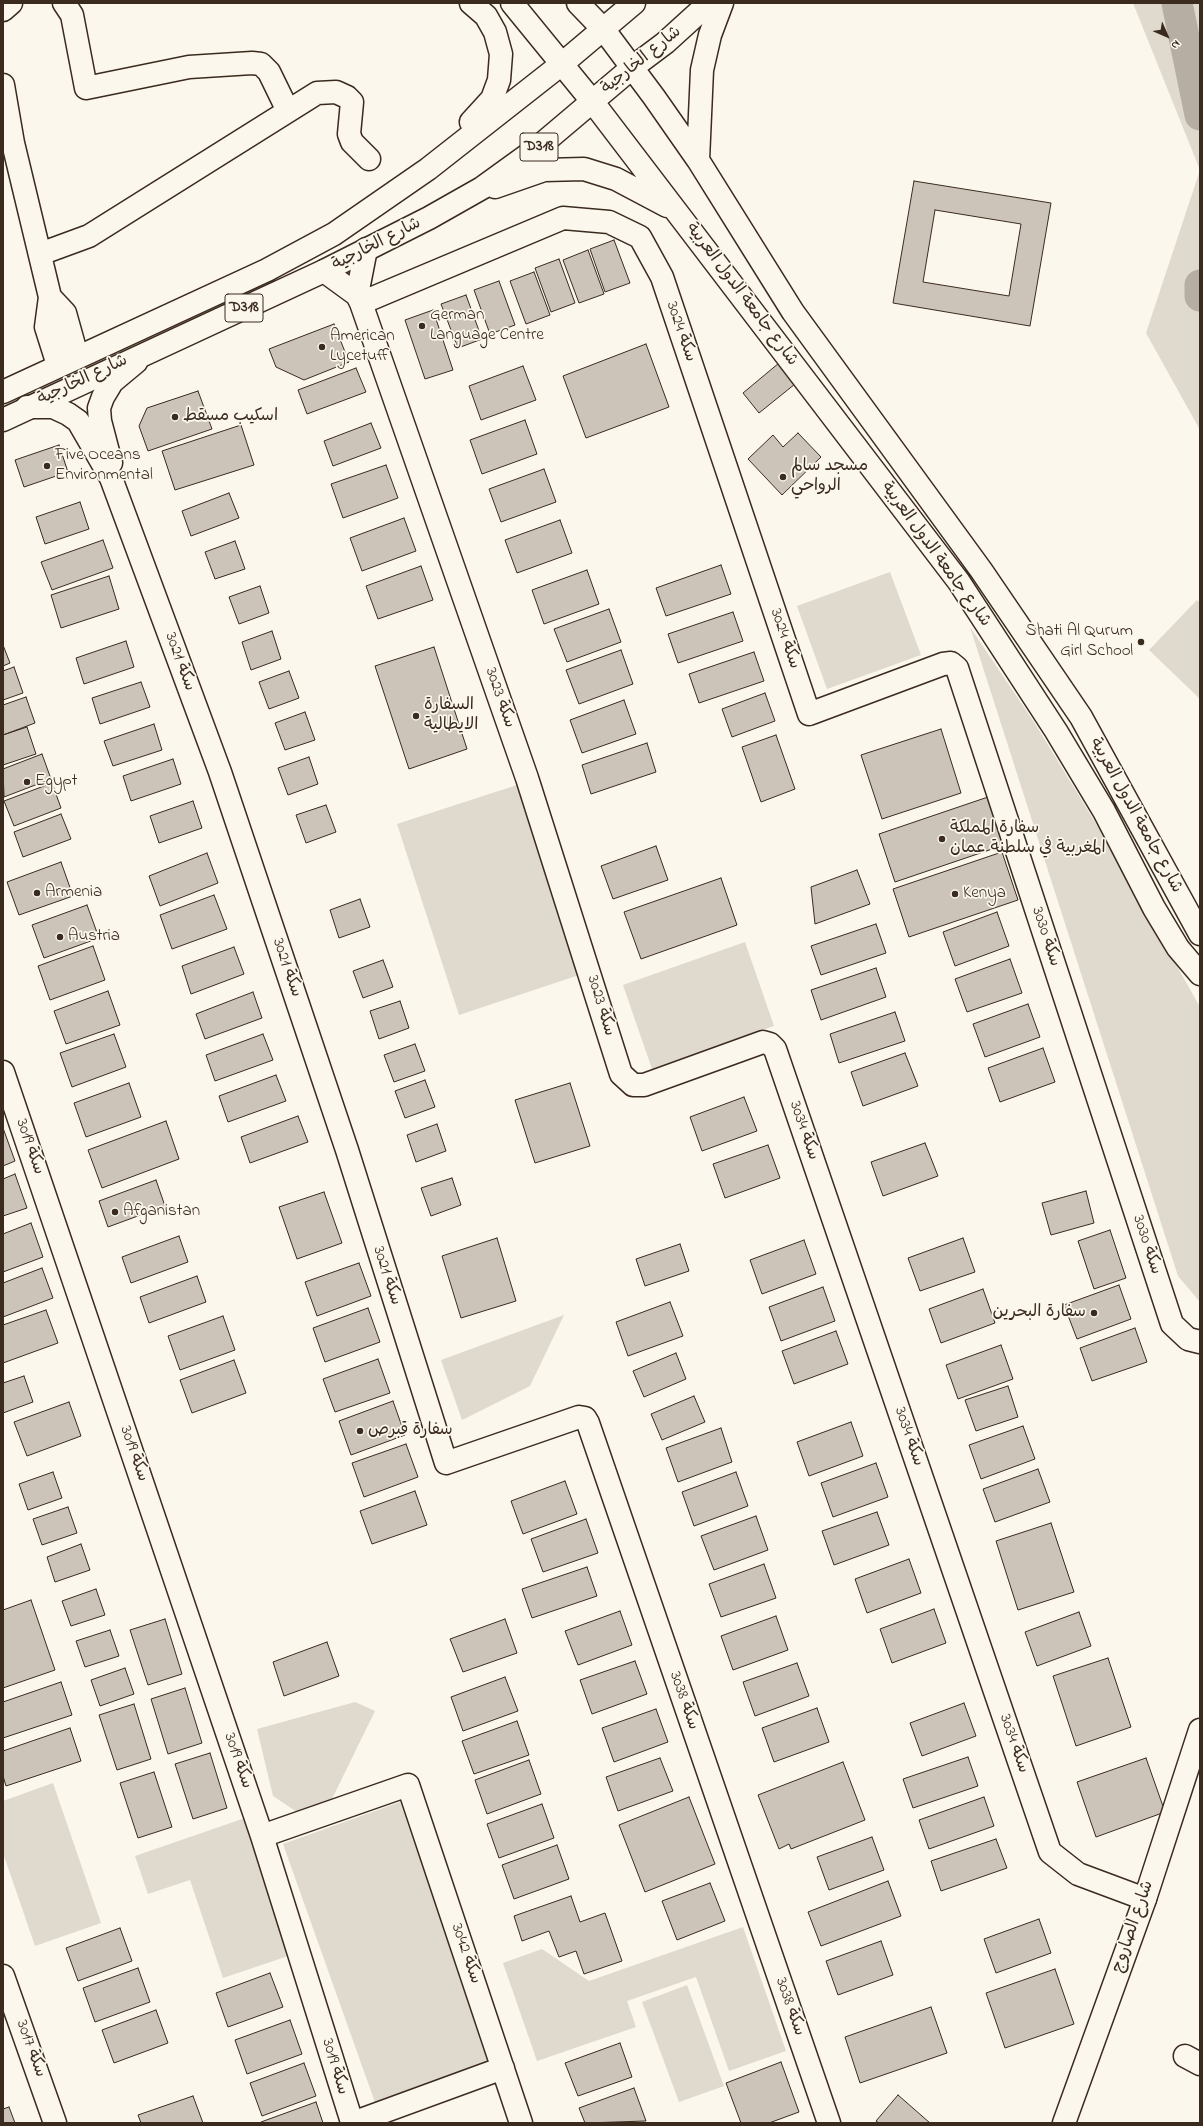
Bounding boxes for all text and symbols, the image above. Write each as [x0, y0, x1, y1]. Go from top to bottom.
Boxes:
north arrow [1147, 16, 1187, 56]
street label: شارع الخارجية [598, 23, 686, 99]
text: N [1167, 36, 1184, 53]
road number: D318 [520, 133, 558, 161]
street label: شارع الخارجية [329, 214, 425, 276]
street label: شارع جامعة الدول العربية [680, 219, 802, 371]
road number: D318 [225, 294, 263, 322]
street label: سكة 3024 [660, 299, 700, 365]
place label: German Language Centre [430, 306, 544, 346]
marker: German Language Centre [417, 321, 427, 331]
place label: American Lycetuff [330, 327, 395, 367]
marker: American Lycetuff [317, 342, 327, 352]
street label: شارع الخارجية [35, 351, 131, 411]
place label: اسكيب مسقط [183, 407, 278, 427]
marker: اسكيب مسقط [170, 412, 180, 422]
place label: Five Oceans Environmental [55, 446, 153, 486]
place label: مسجد سالم الرواحي [791, 457, 868, 497]
marker: Five Oceans Environmental [42, 461, 52, 471]
marker: مسجد سالم الرواحي [778, 472, 788, 482]
street label: شارع جامعة الدول العربية [876, 479, 994, 631]
street label: سكة 3024 [764, 606, 804, 672]
place label: Shati Al Qurum Girl School [1025, 622, 1133, 662]
street label: سكة 3021 [159, 630, 199, 694]
marker: Shati Al Qurum Girl School [1136, 637, 1146, 647]
street label: سكة 3023 [479, 665, 519, 731]
place label: السفارة الايطالية [424, 696, 478, 736]
marker: السفارة الايطالية [411, 711, 421, 721]
street label: شارع جامعة الدول العربية [1084, 735, 1186, 897]
place label: Egypt [35, 772, 77, 792]
marker: Egypt [22, 777, 32, 787]
place label: سفارة المملكة المغربية في سلطنة عمان [950, 819, 1106, 859]
marker: سفارة المملكة المغربية في سلطنة عمان [937, 834, 947, 844]
place label: Armenia [45, 883, 102, 903]
place label: Kenya [963, 884, 1006, 904]
marker: Armenia [32, 888, 42, 898]
marker: Kenya [950, 889, 960, 899]
street label: سكة 3030 [1026, 905, 1064, 969]
place label: Austria [68, 927, 120, 947]
marker: Austria [55, 932, 65, 942]
street label: سكة 3021 [266, 936, 306, 1000]
street label: سكة 3023 [581, 973, 619, 1039]
street label: سكة 3034 [783, 1099, 823, 1163]
street label: سكة 3019 [10, 1117, 48, 1177]
place label: Afganistan [123, 1202, 200, 1222]
marker: Afganistan [110, 1207, 120, 1217]
street label: سكة 3030 [1127, 1213, 1165, 1277]
street label: سكة 3021 [367, 1244, 405, 1308]
place label: سفارة البحرين [992, 1303, 1086, 1323]
marker: سفارة البحرين [1089, 1308, 1099, 1318]
street label: سكة 3034 [888, 1405, 928, 1469]
place label: سفارة قبرص [368, 1421, 453, 1441]
street label: سكة 3019 [114, 1424, 152, 1484]
marker: سفارة قبرص [355, 1426, 365, 1436]
street label: سكة 3038 [664, 1669, 702, 1733]
street label: سكة 3034 [993, 1712, 1033, 1776]
street label: سكة 3019 [218, 1731, 256, 1791]
street label: شارع الصاروج [1109, 1878, 1159, 1976]
street label: سكة 3042 [445, 1921, 485, 1987]
street label: سكة 3038 [770, 1975, 808, 2039]
street label: سكة 3017 [10, 2018, 50, 2080]
street label: سكة 3019 [316, 2037, 352, 2097]

